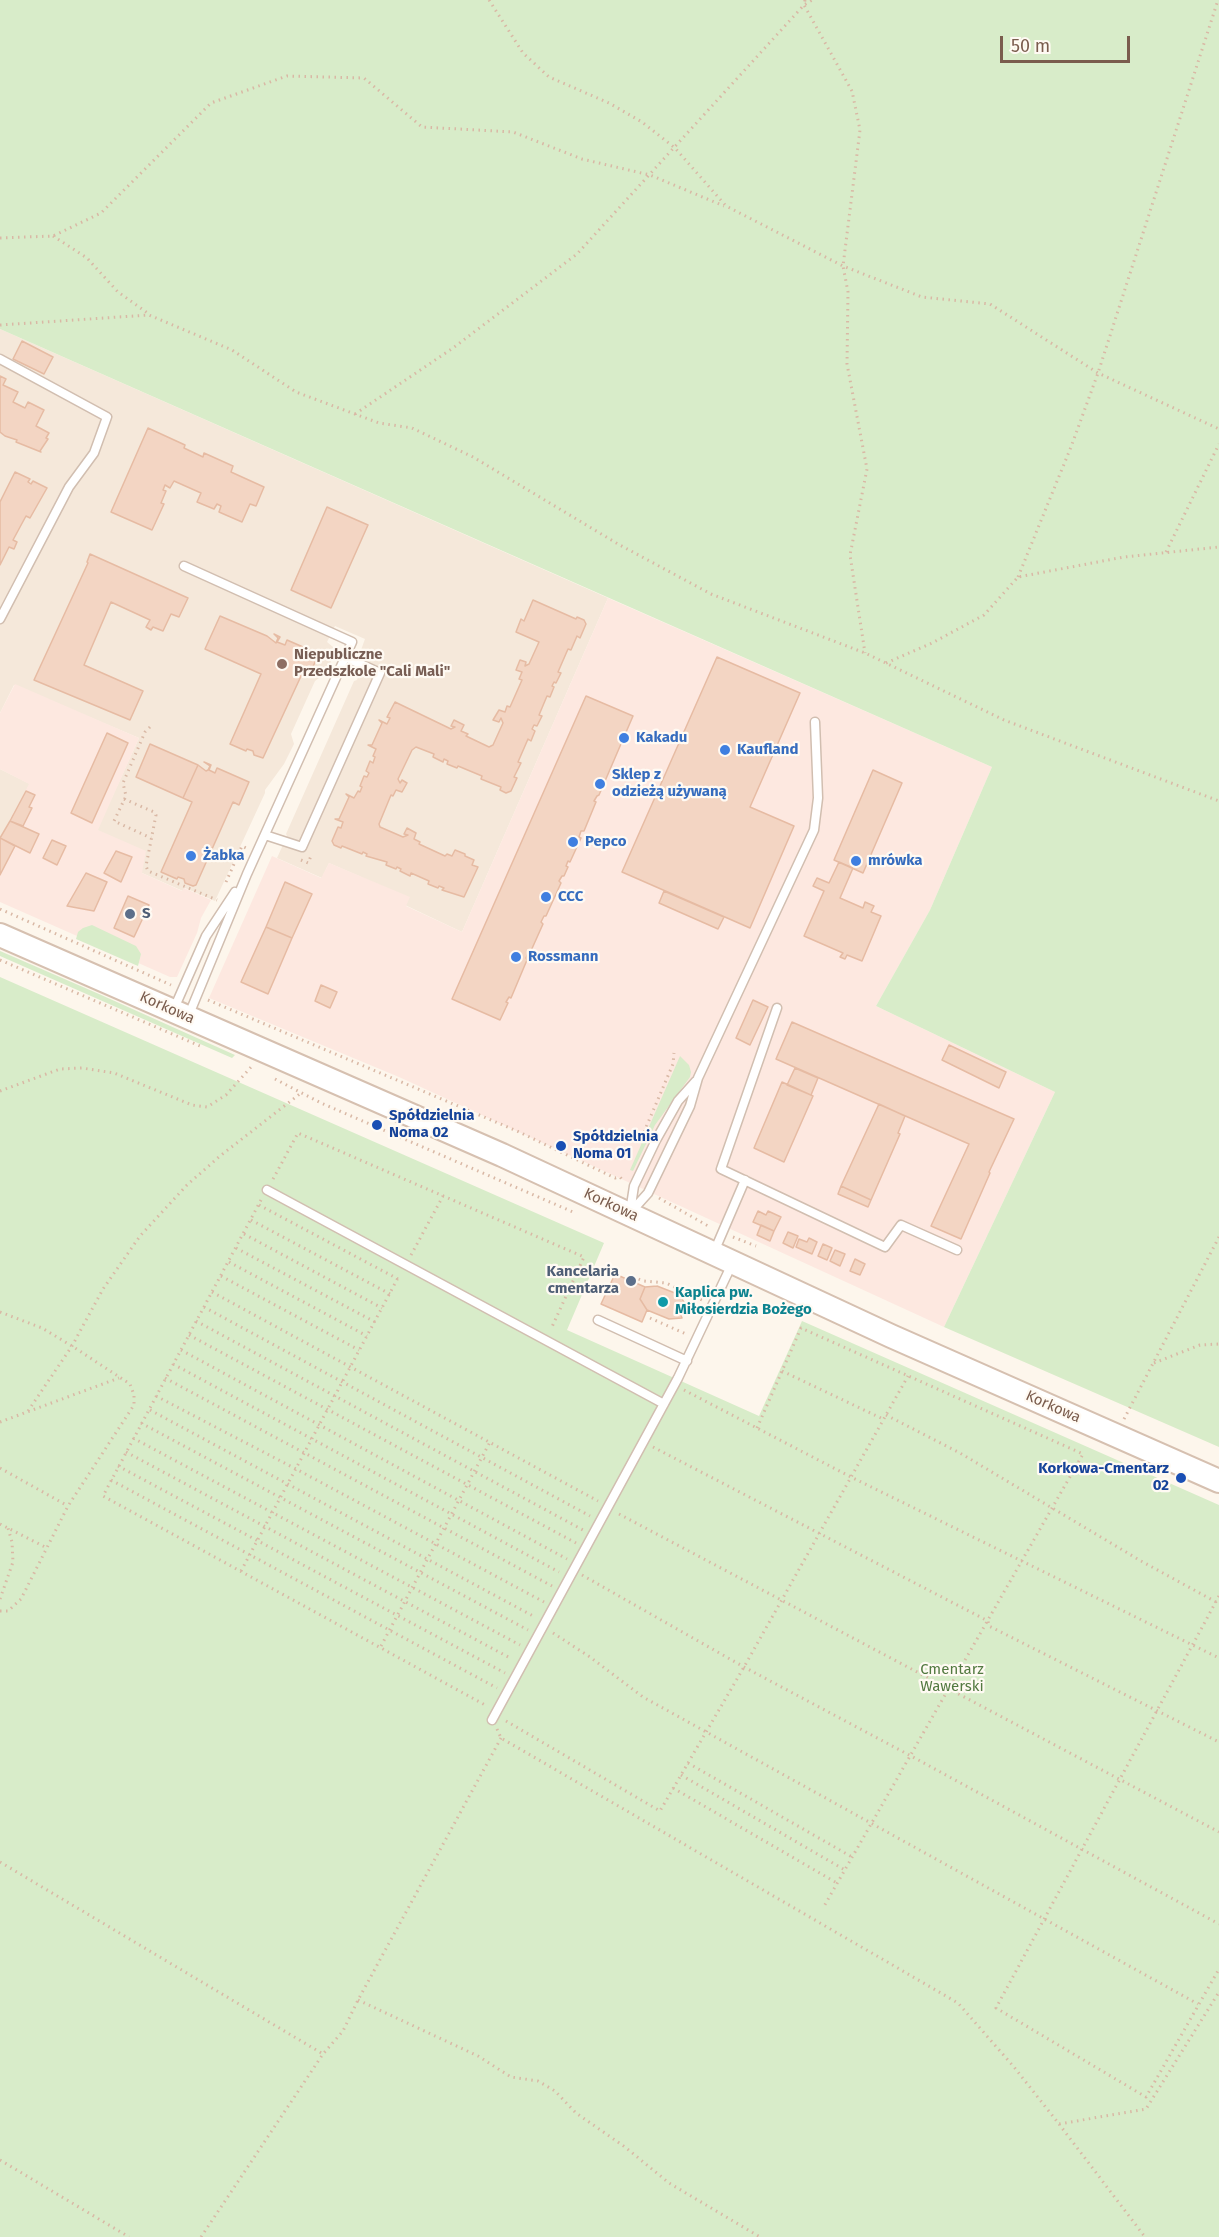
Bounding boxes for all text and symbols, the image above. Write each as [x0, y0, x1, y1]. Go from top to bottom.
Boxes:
scale bar [1003, 24, 1134, 62]
text: 50 m [1011, 35, 1050, 57]
place label: Niepubliczne Przedszkole "Cali Mali" [294, 646, 450, 681]
marker: Niepubliczne Przedszkole "Cali Mali" [275, 657, 289, 671]
place label: Kakadu [636, 729, 687, 747]
marker: Kakadu [617, 731, 631, 745]
place label: Kaufland [737, 741, 798, 759]
marker: Kaufland [718, 743, 732, 757]
place label: Sklep z odzieżą używaną [612, 766, 727, 801]
marker: Sklep z odzieżą używaną [593, 777, 607, 791]
place label: Pepco [585, 833, 626, 851]
marker: Pepco [566, 835, 580, 849]
place label: Żabka [203, 847, 244, 865]
marker: Żabka [184, 849, 198, 863]
place label: mrówka [868, 852, 923, 870]
marker: mrówka [849, 854, 863, 868]
place label: CCC [558, 888, 583, 906]
marker: CCC [539, 890, 553, 904]
place label: S [142, 905, 151, 923]
marker: S [123, 907, 137, 921]
place label: Rossmann [528, 948, 598, 966]
marker: Rossmann [509, 950, 523, 964]
street label: Korkowa [137, 988, 197, 1028]
place label: Spółdzielnia Noma 02 [389, 1107, 474, 1142]
marker: Spółdzielnia Noma 02 [370, 1118, 384, 1132]
place label: Spółdzielnia Noma 01 [573, 1128, 658, 1163]
marker: Spółdzielnia Noma 01 [554, 1139, 568, 1153]
street label: Korkowa [581, 1185, 641, 1225]
place label: Kancelaria cmentarza [547, 1263, 619, 1298]
marker: Kancelaria cmentarza [624, 1274, 638, 1288]
place label: Kaplica pw. Miłosierdzia Bożego [675, 1284, 812, 1319]
marker: Kaplica pw. Miłosierdzia Bożego [656, 1295, 670, 1309]
street label: Korkowa [1023, 1387, 1083, 1427]
place label: Korkowa-Cmentarz 02 [1038, 1460, 1169, 1495]
marker: Korkowa-Cmentarz 02 [1174, 1471, 1188, 1485]
park label: Cmentarz Wawerski [920, 1661, 984, 1696]

